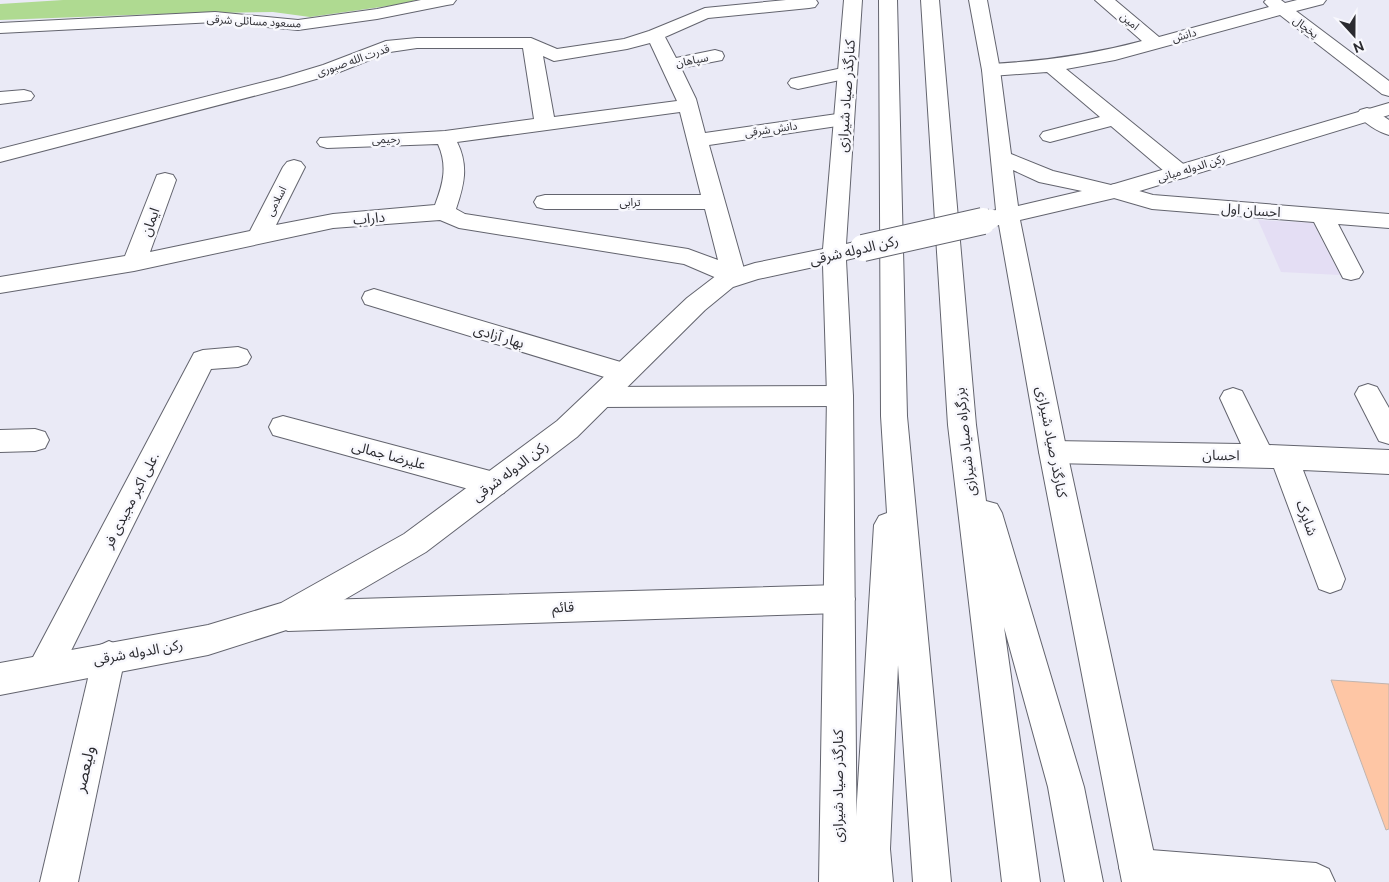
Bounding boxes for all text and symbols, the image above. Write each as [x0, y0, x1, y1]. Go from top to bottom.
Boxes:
street label: امین [1118, 10, 1142, 33]
north arrow [1329, 10, 1379, 60]
street label: مسعود مسائلی شرقی [206, 13, 302, 30]
street label: یخچال [1290, 14, 1321, 42]
street label: دانش [1170, 26, 1198, 45]
text: N [1351, 38, 1366, 56]
street label: کنارگذر صیاد شیرازی [834, 39, 859, 153]
street label: قدرت الله صبوری [315, 42, 391, 79]
street label: سپاهان [675, 51, 710, 71]
street label: دانش شرقی [744, 119, 798, 140]
street label: رحیمی [371, 132, 401, 147]
street label: رکن الدوله میانی [1156, 152, 1226, 185]
street label: اسلامی [263, 184, 289, 218]
street label: ترابی [619, 196, 641, 209]
street label: احسان اول [1221, 200, 1281, 221]
street label: ایمان [137, 206, 163, 239]
street label: داراب [352, 209, 386, 228]
street label: رکن الدوله شرقی [808, 232, 900, 269]
street label: بهار آزادی [471, 321, 526, 352]
street label: کنارگذر صیاد شیرازی [1032, 385, 1071, 499]
street label: بزرگراه صیاد شیرازی [951, 386, 980, 497]
street label: علیرضا جمالی [350, 437, 428, 474]
street label: رکن الدوله شرقی [469, 437, 552, 505]
street label: احسان [1202, 447, 1240, 464]
street label: علی اکبر مجیدی فر. [99, 449, 163, 552]
street label: شاپرک [1291, 498, 1321, 539]
street label: قائم [552, 599, 574, 618]
street label: رکن الدوله شرقی [92, 636, 184, 669]
street label: کنارگذر صیاد شیرازی [830, 729, 847, 843]
street label: ولیعصر [70, 744, 99, 795]

